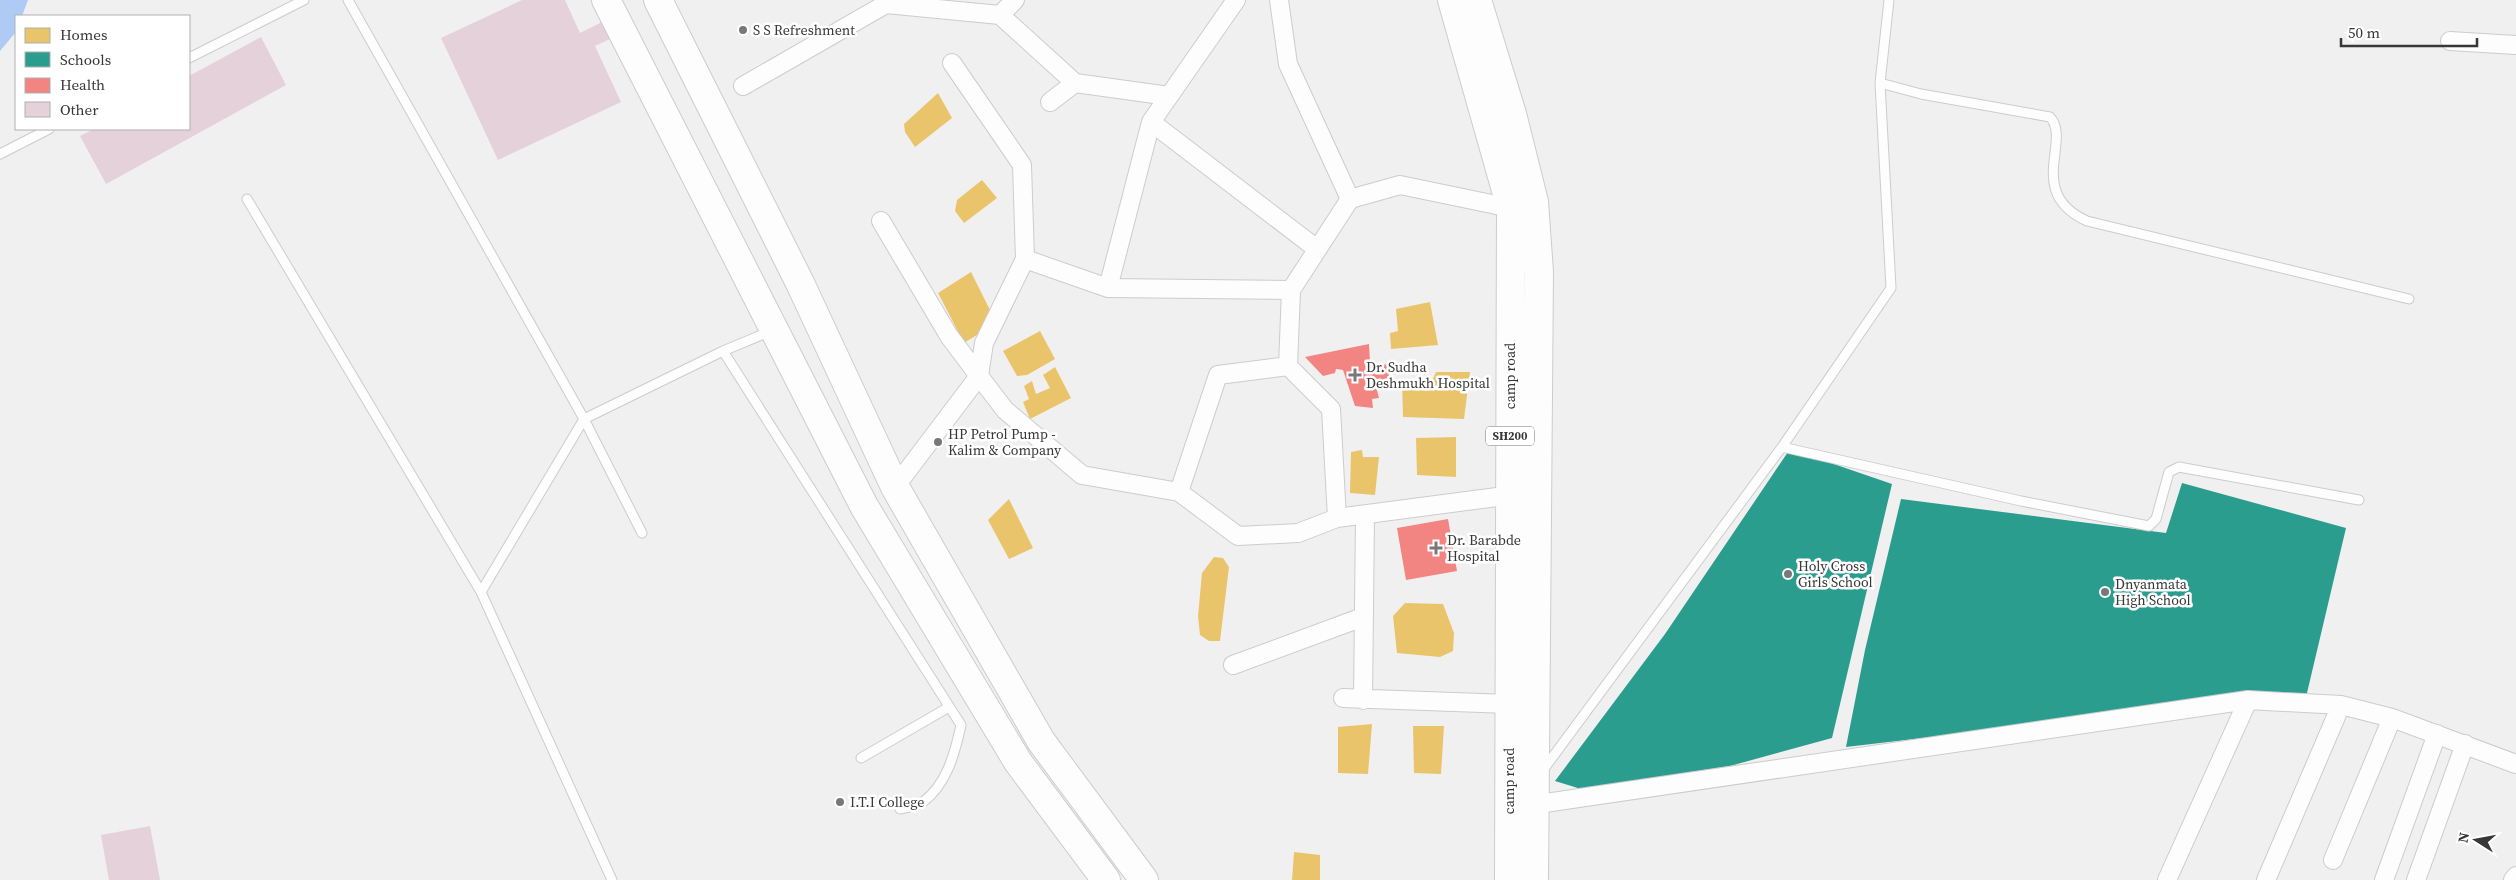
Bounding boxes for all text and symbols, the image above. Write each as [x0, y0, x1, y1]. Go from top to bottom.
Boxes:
legend [15, 15, 190, 130]
scale bar [2341, 15, 2477, 47]
place label: S S Refreshment [753, 20, 855, 40]
text: 50 m [2348, 22, 2380, 43]
text: Homes [60, 24, 107, 45]
marker: S S Refreshment [737, 24, 749, 36]
text: Schools [60, 49, 111, 70]
text: Health [60, 74, 105, 95]
text: Other [60, 99, 99, 120]
street label: camp road [1500, 343, 1520, 409]
place label: Dr. Sudha Deshmukh Hospital [1366, 357, 1490, 393]
marker: Dr. Sudha Deshmukh Hospital [1348, 368, 1362, 382]
place label: HP Petrol Pump - Kalim & Company [948, 424, 1062, 460]
road number: SH200 [1486, 426, 1534, 446]
marker: HP Petrol Pump - Kalim & Company [932, 436, 944, 448]
place label: Dr. Barabde Hospital [1447, 530, 1521, 566]
marker: Dr. Barabde Hospital [1429, 541, 1443, 555]
place label: Holy Cross Girls School [1798, 556, 1873, 592]
marker: Holy Cross Girls School [1782, 568, 1794, 580]
place label: Dnyanmata High School [2115, 574, 2191, 610]
marker: Dnyanmata High School [2099, 586, 2111, 598]
street label: camp road [1499, 748, 1519, 814]
place label: I.T.I College [850, 792, 924, 812]
marker: I.T.I College [834, 796, 846, 808]
north arrow [2451, 815, 2501, 865]
text: N [2452, 831, 2474, 844]

